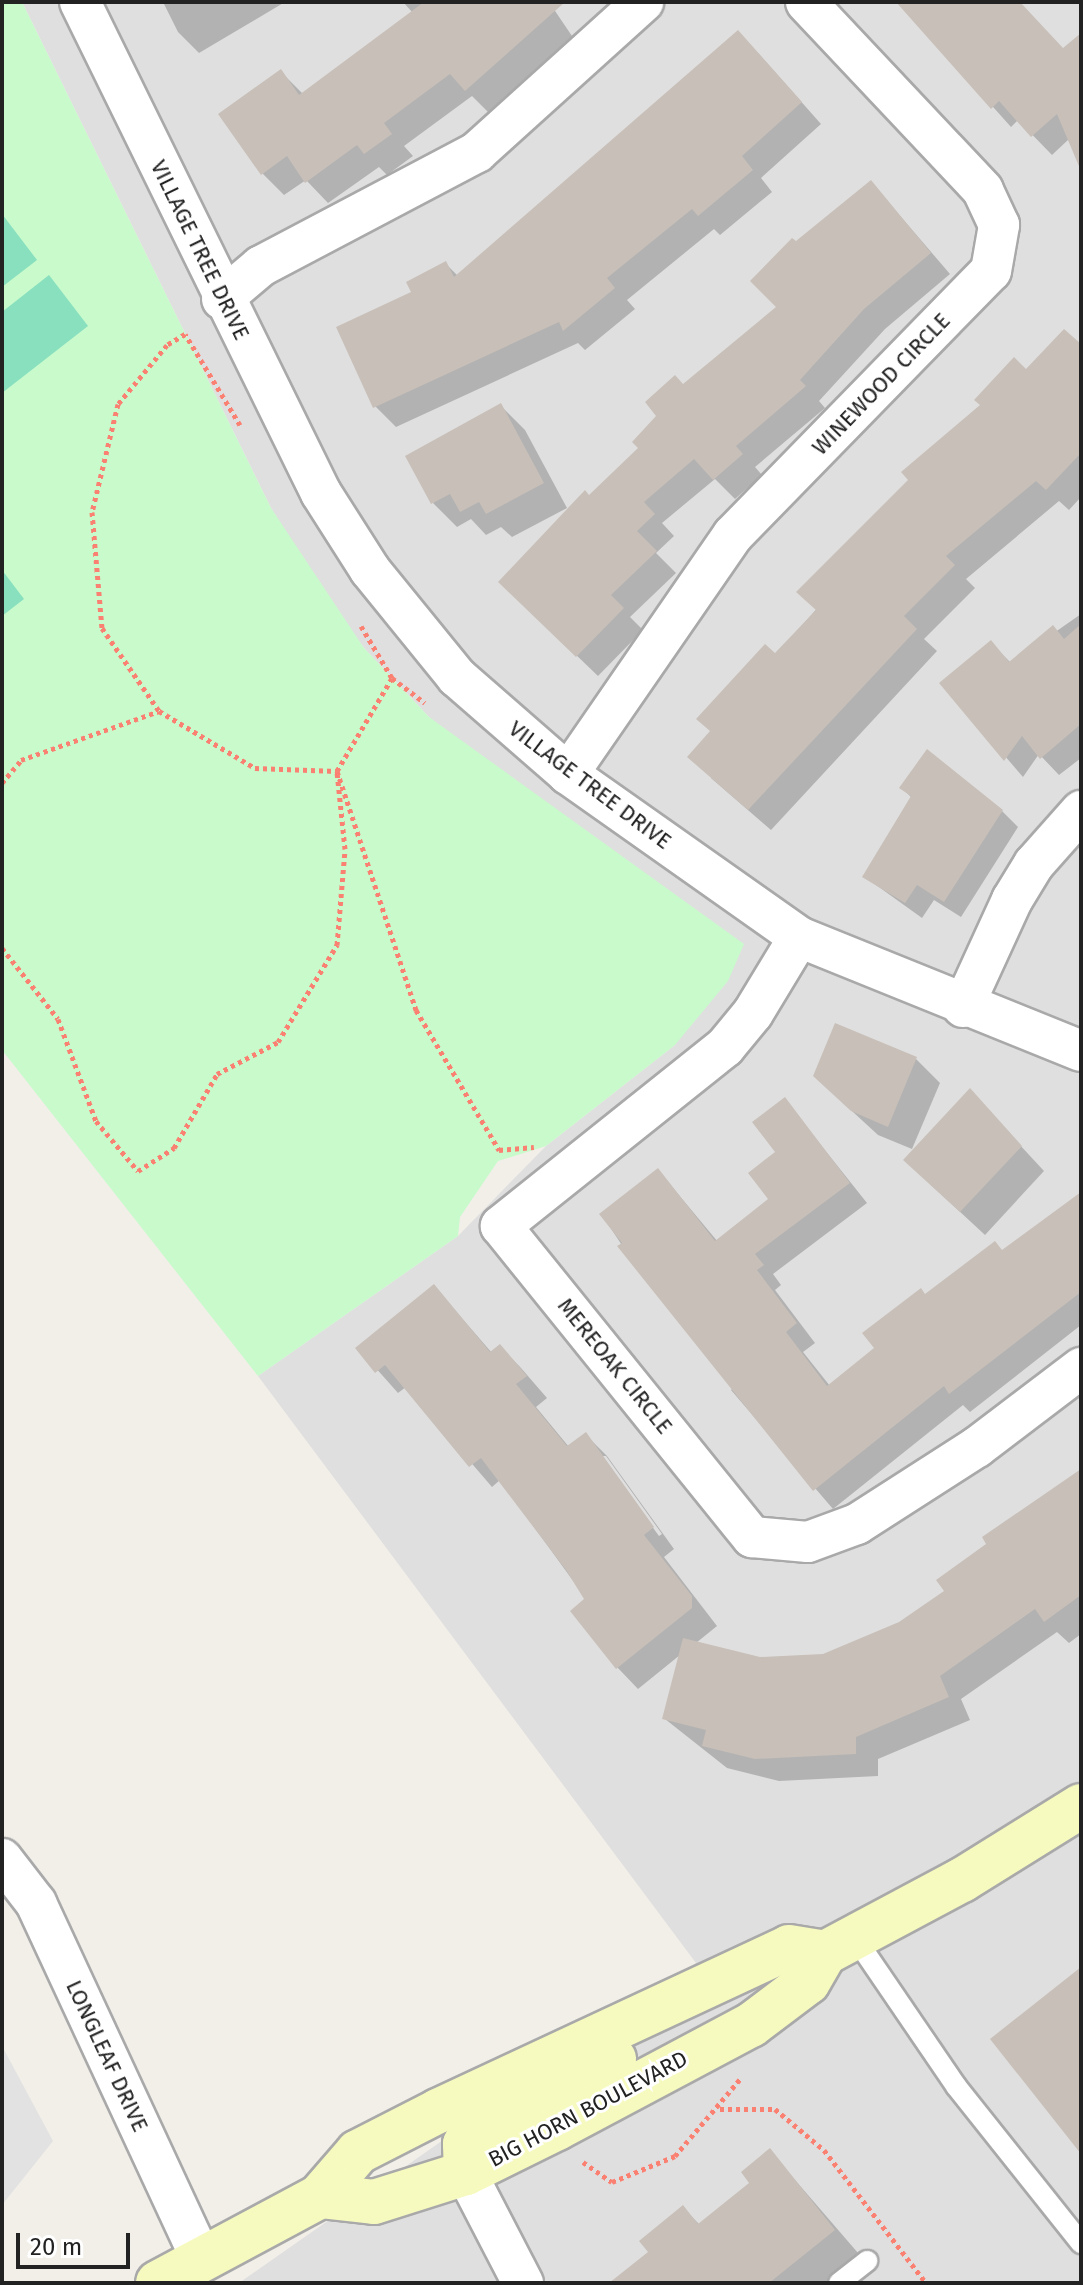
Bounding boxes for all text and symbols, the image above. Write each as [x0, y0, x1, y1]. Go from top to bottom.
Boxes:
street label: VILLAGE TREE DRIVE [145, 156, 255, 344]
street label: WINEWOOD CIRCLE [807, 308, 955, 460]
street label: VILLAGE TREE DRIVE [504, 715, 676, 855]
street label: MEREOAK CIRCLE [552, 1293, 678, 1439]
street label: LONGLEAF DRIVE [60, 1976, 154, 2136]
street label: BIG HORN BOULEVARD [484, 2045, 692, 2173]
scale bar [20, 2217, 134, 2267]
text: 20 m [30, 2233, 82, 2261]

